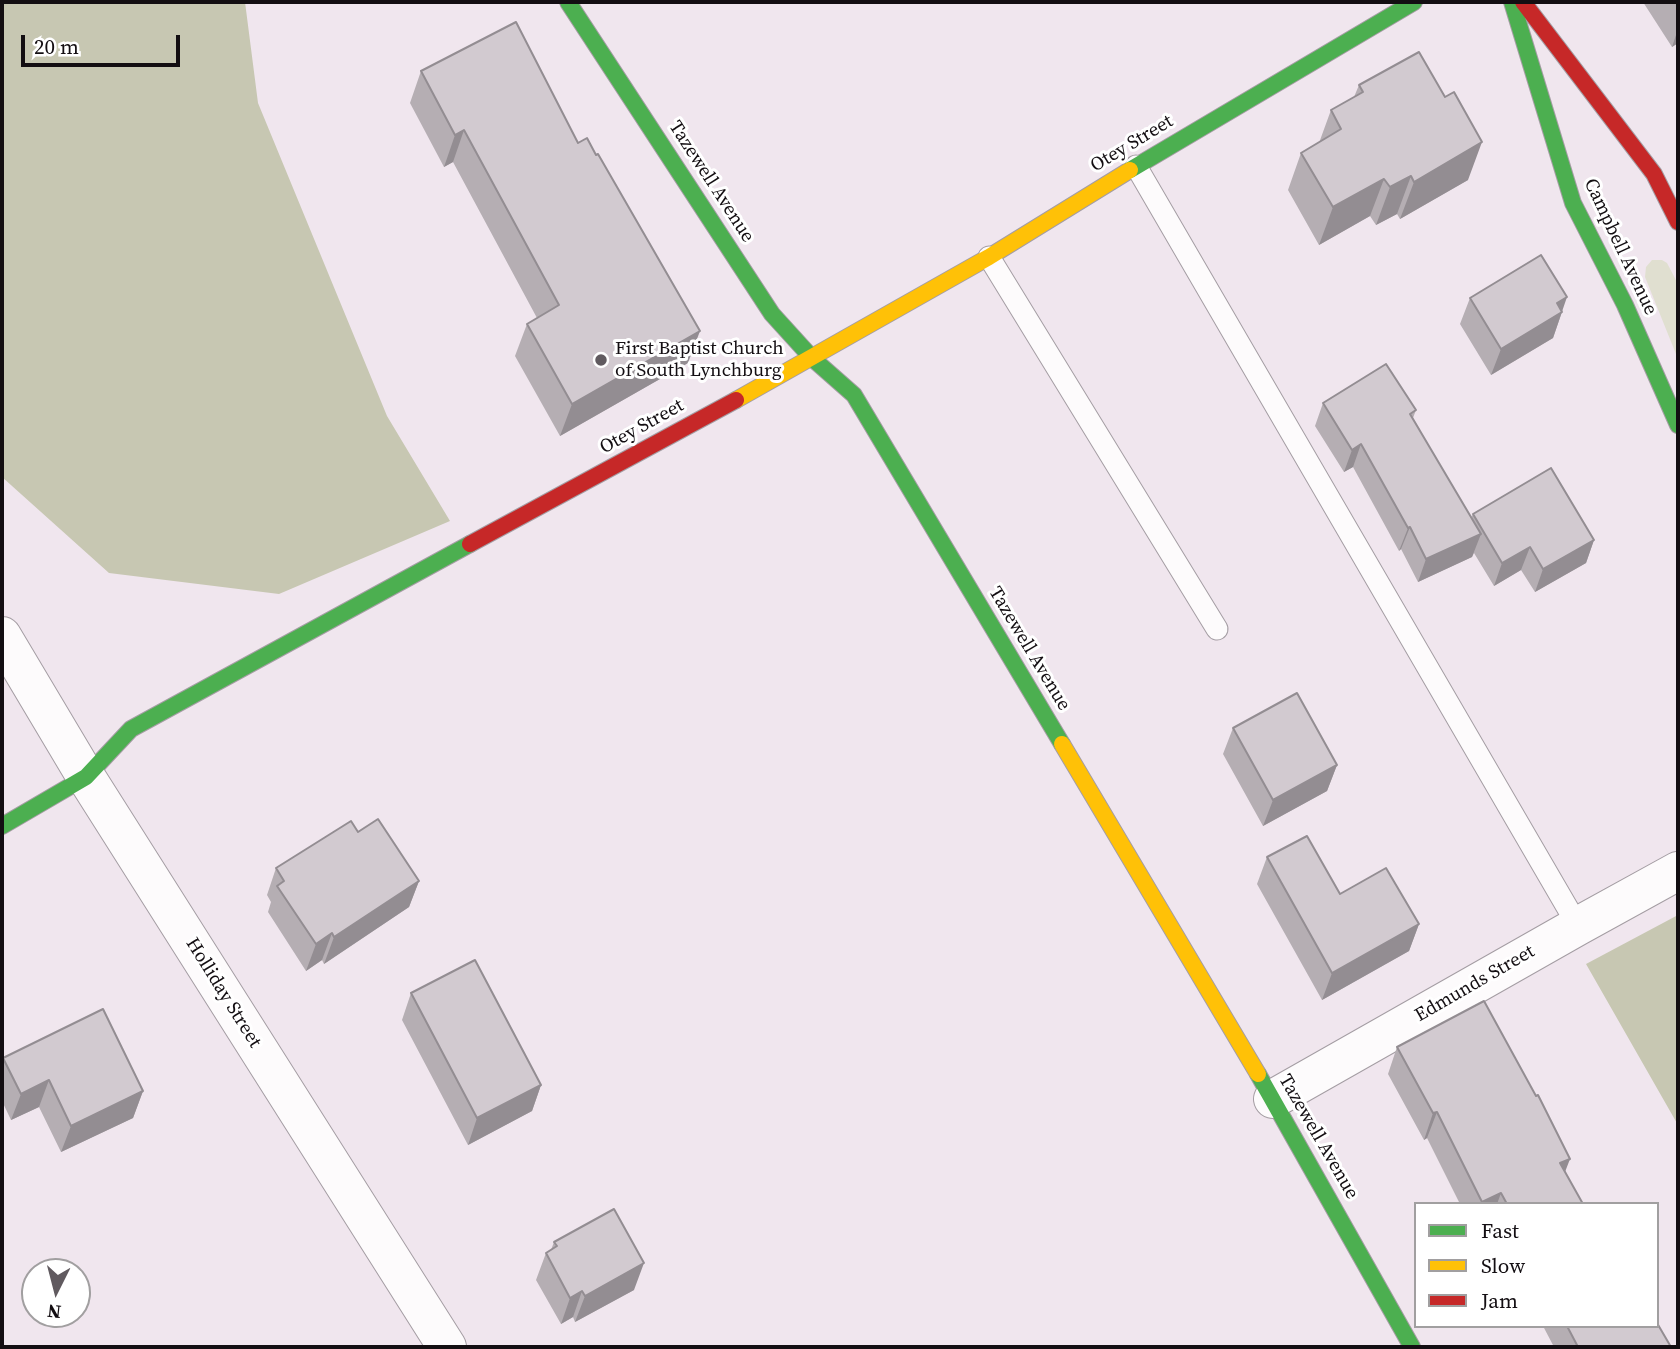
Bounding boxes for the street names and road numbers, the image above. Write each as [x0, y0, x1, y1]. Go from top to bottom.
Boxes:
street label: Otey Street [1087, 110, 1177, 178]
street label: Tazewell Avenue [663, 117, 759, 247]
street label: Campbell Avenue [1578, 175, 1662, 319]
street label: Otey Street [596, 395, 688, 459]
street label: Tazewell Avenue [983, 583, 1075, 715]
street label: Holliday Street [180, 934, 266, 1052]
street label: Edmunds Street [1411, 941, 1539, 1027]
street label: Tazewell Avenue [1273, 1071, 1363, 1203]

